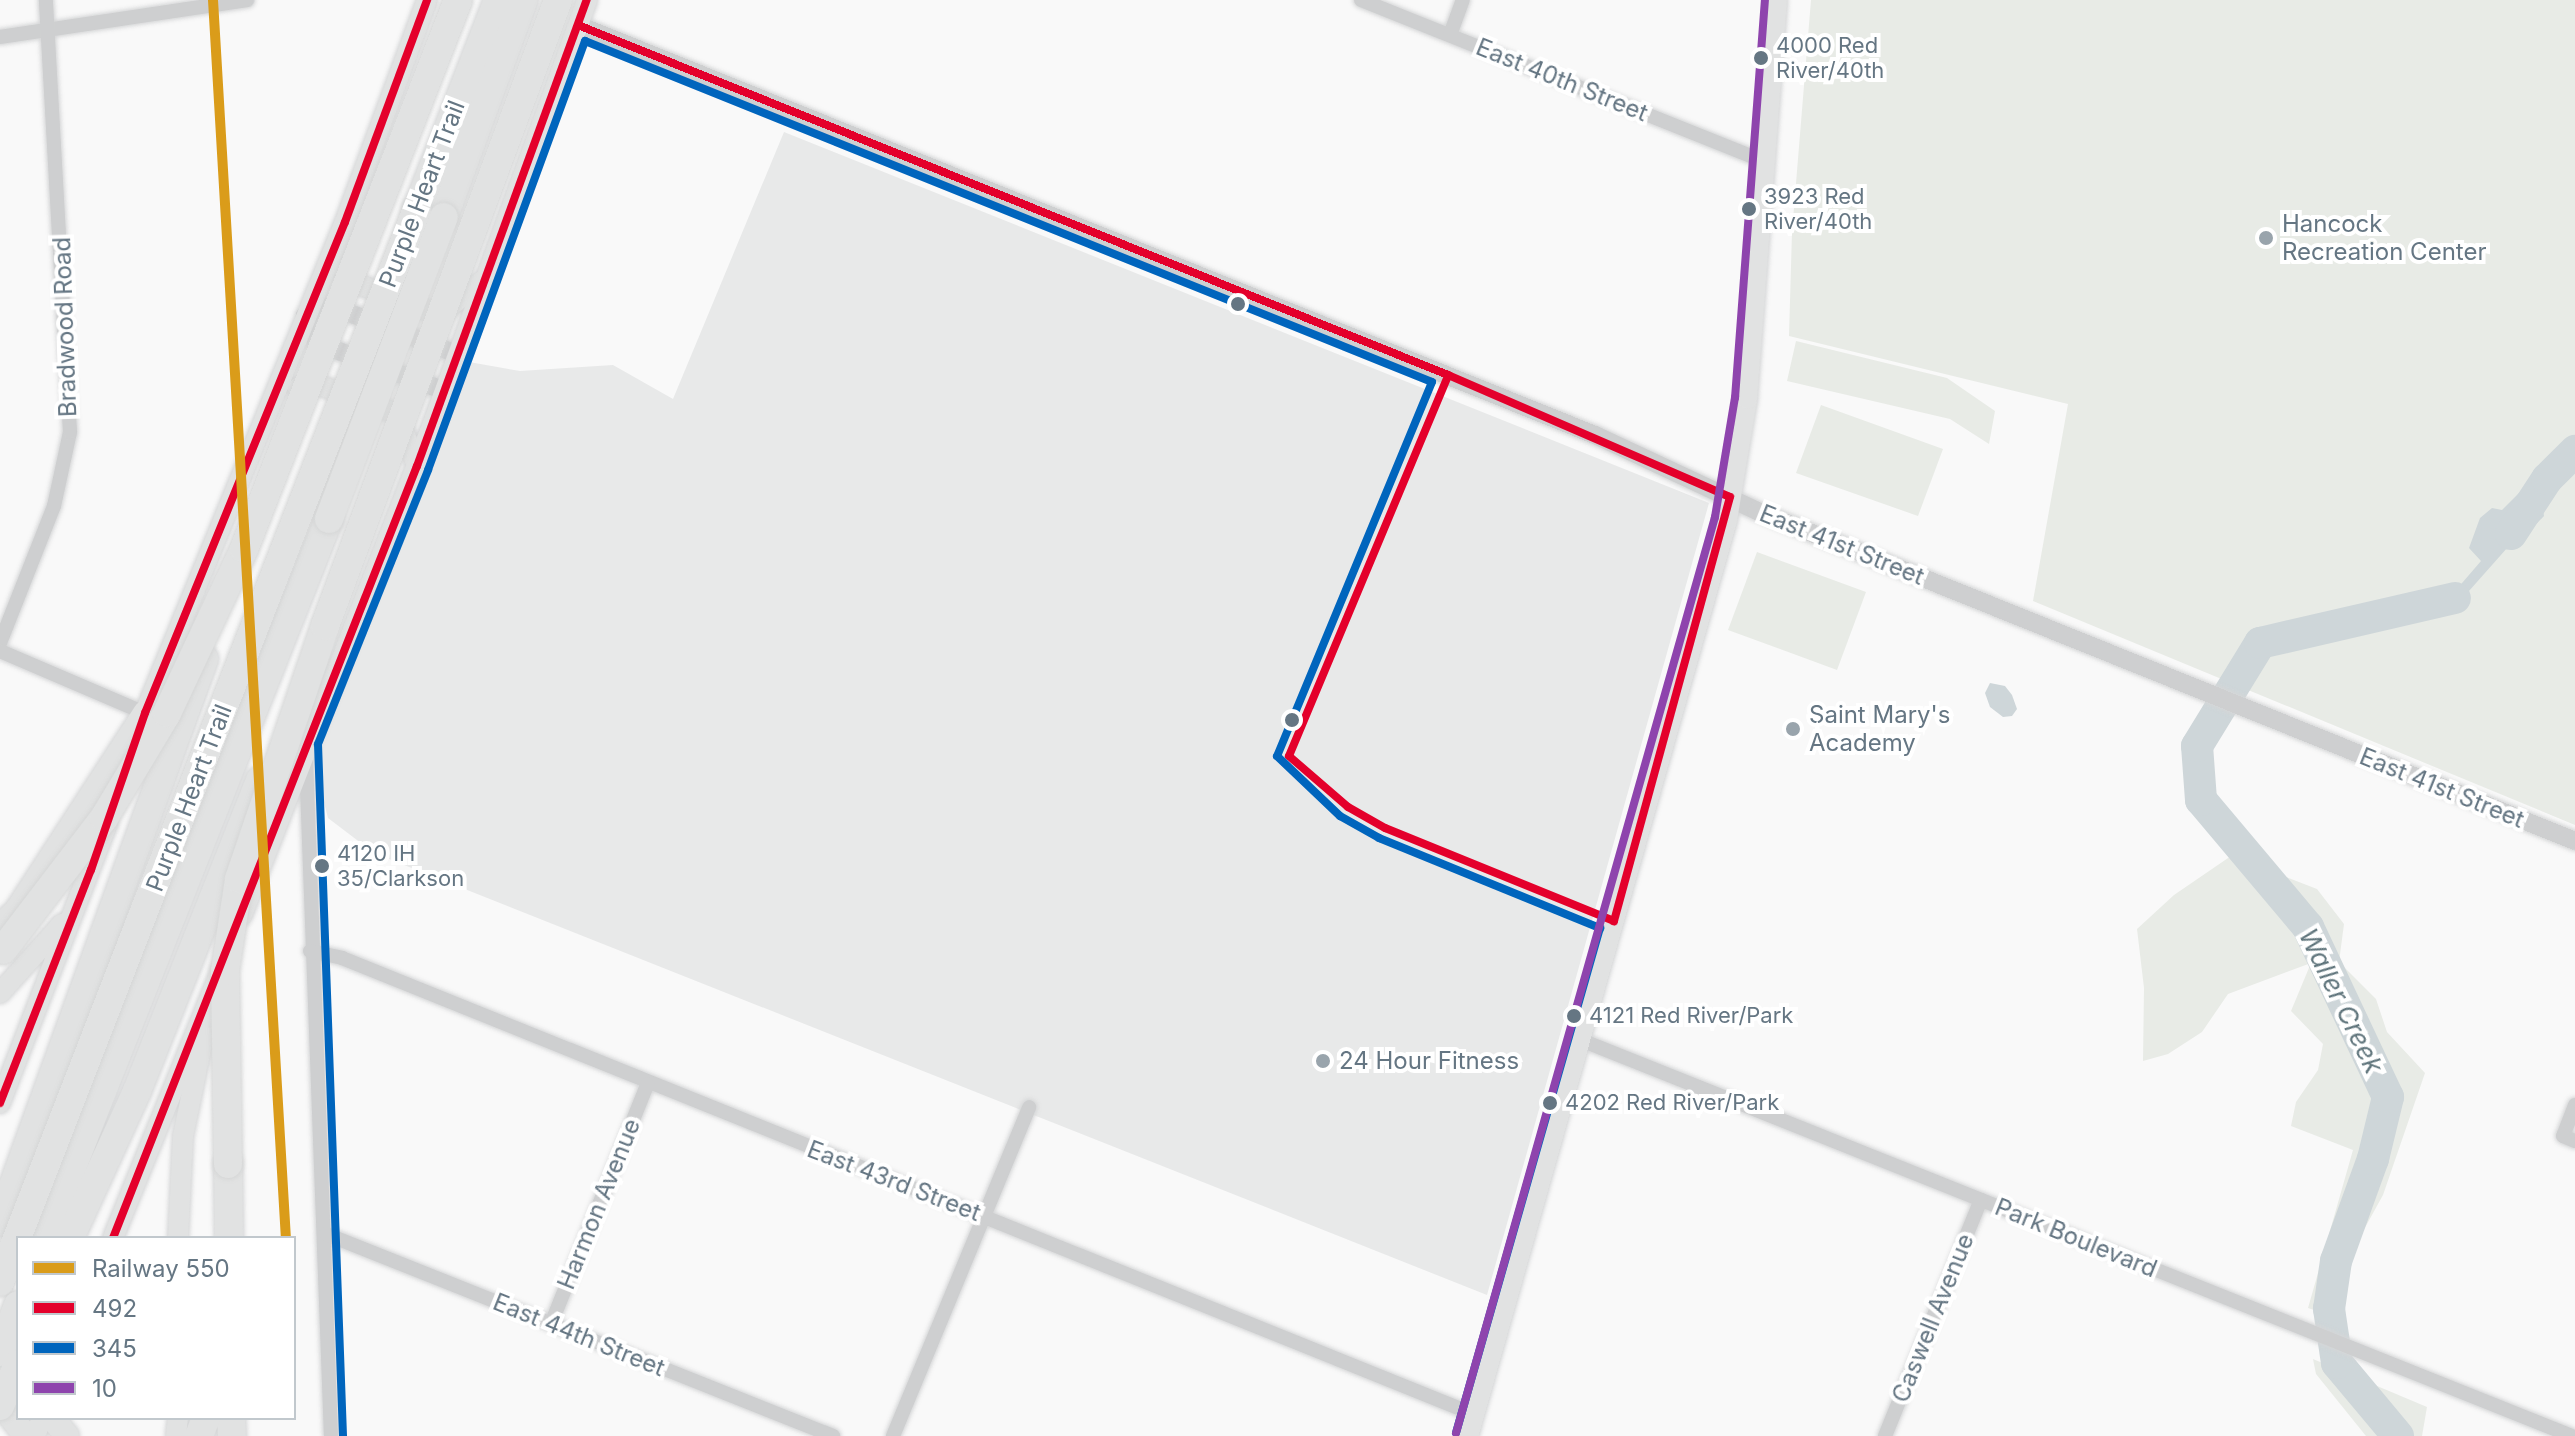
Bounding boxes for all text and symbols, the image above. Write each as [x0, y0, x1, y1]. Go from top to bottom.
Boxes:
street label: East 40th Street [1472, 32, 1652, 128]
place label: 4000 Red River/40th [1776, 32, 1884, 84]
marker: 4000 Red River/40th [1753, 50, 1769, 66]
street label: Purple Heart Trail [373, 96, 471, 292]
place label: 3923 Red River/40th [1764, 183, 1872, 234]
marker: 3923 Red River/40th [1741, 201, 1757, 217]
place label: Hancock Recreation Center [2282, 210, 2486, 266]
marker: Hancock Recreation Center [2257, 229, 2275, 247]
street label: Bradwood Road [47, 236, 83, 418]
unlabelled marker [1230, 296, 1246, 312]
street label: East 41st Street [1755, 499, 1929, 591]
street label: Purple Heart Trail [140, 700, 238, 896]
place label: Saint Mary's Academy [1809, 701, 1950, 757]
unlabelled marker [1284, 712, 1300, 728]
marker: Saint Mary's Academy [1784, 720, 1802, 738]
street label: East 41st Street [2355, 742, 2529, 834]
place label: 4120 IH 35/Clarkson [337, 840, 464, 892]
marker: 4120 IH 35/Clarkson [314, 858, 330, 874]
water label: Waller Creek [2292, 923, 2390, 1079]
place label: 4121 Red River/Park [1589, 1003, 1793, 1029]
marker: 4121 Red River/Park [1566, 1008, 1582, 1024]
place label: 24 Hour Fitness [1339, 1047, 1519, 1075]
marker: 24 Hour Fitness [1314, 1052, 1332, 1070]
place label: 4202 Red River/Park [1565, 1090, 1779, 1116]
marker: 4202 Red River/Park [1542, 1095, 1558, 1111]
street label: Harmon Avenue [552, 1115, 646, 1293]
street label: East 43rd Street [803, 1135, 985, 1227]
street label: Park Boulevard [1991, 1192, 2161, 1284]
street label: Caswell Avenue [1886, 1229, 1980, 1407]
legend [16, 1236, 296, 1420]
text: Railway 550 [92, 1254, 230, 1283]
street label: East 44th Street [489, 1287, 669, 1383]
text: 492 [92, 1294, 137, 1323]
text: 345 [92, 1334, 137, 1363]
text: 10 [92, 1374, 117, 1403]

